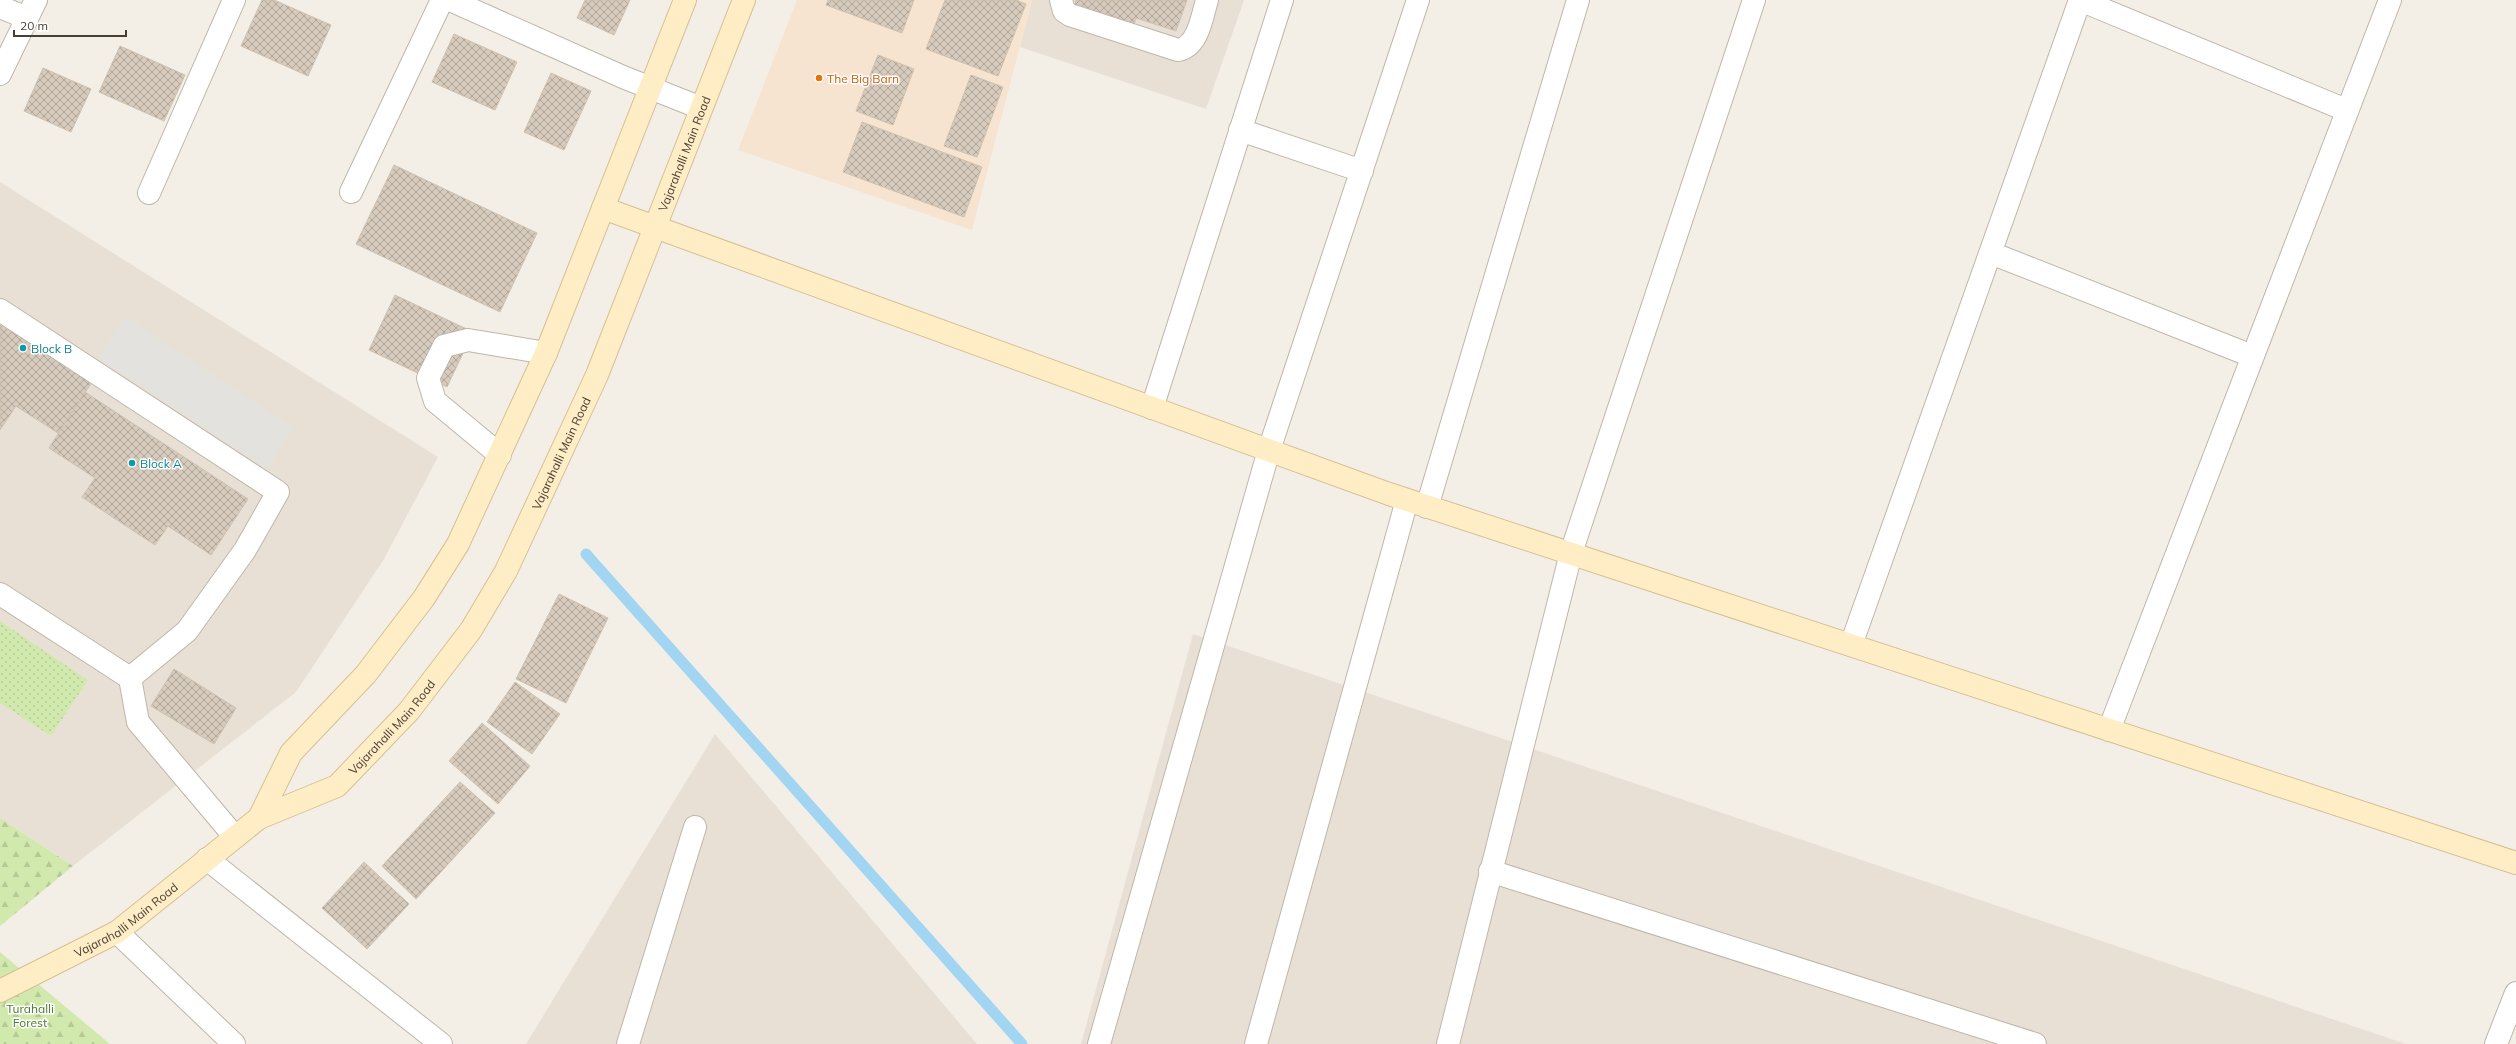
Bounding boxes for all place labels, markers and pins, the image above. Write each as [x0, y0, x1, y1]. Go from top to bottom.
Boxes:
place label: The Big Barn [827, 71, 899, 86]
marker: The Big Barn [814, 73, 824, 83]
place label: Block B [31, 341, 72, 356]
marker: Block B [18, 343, 28, 353]
place label: Block A [140, 456, 182, 471]
marker: Block A [127, 458, 137, 468]

